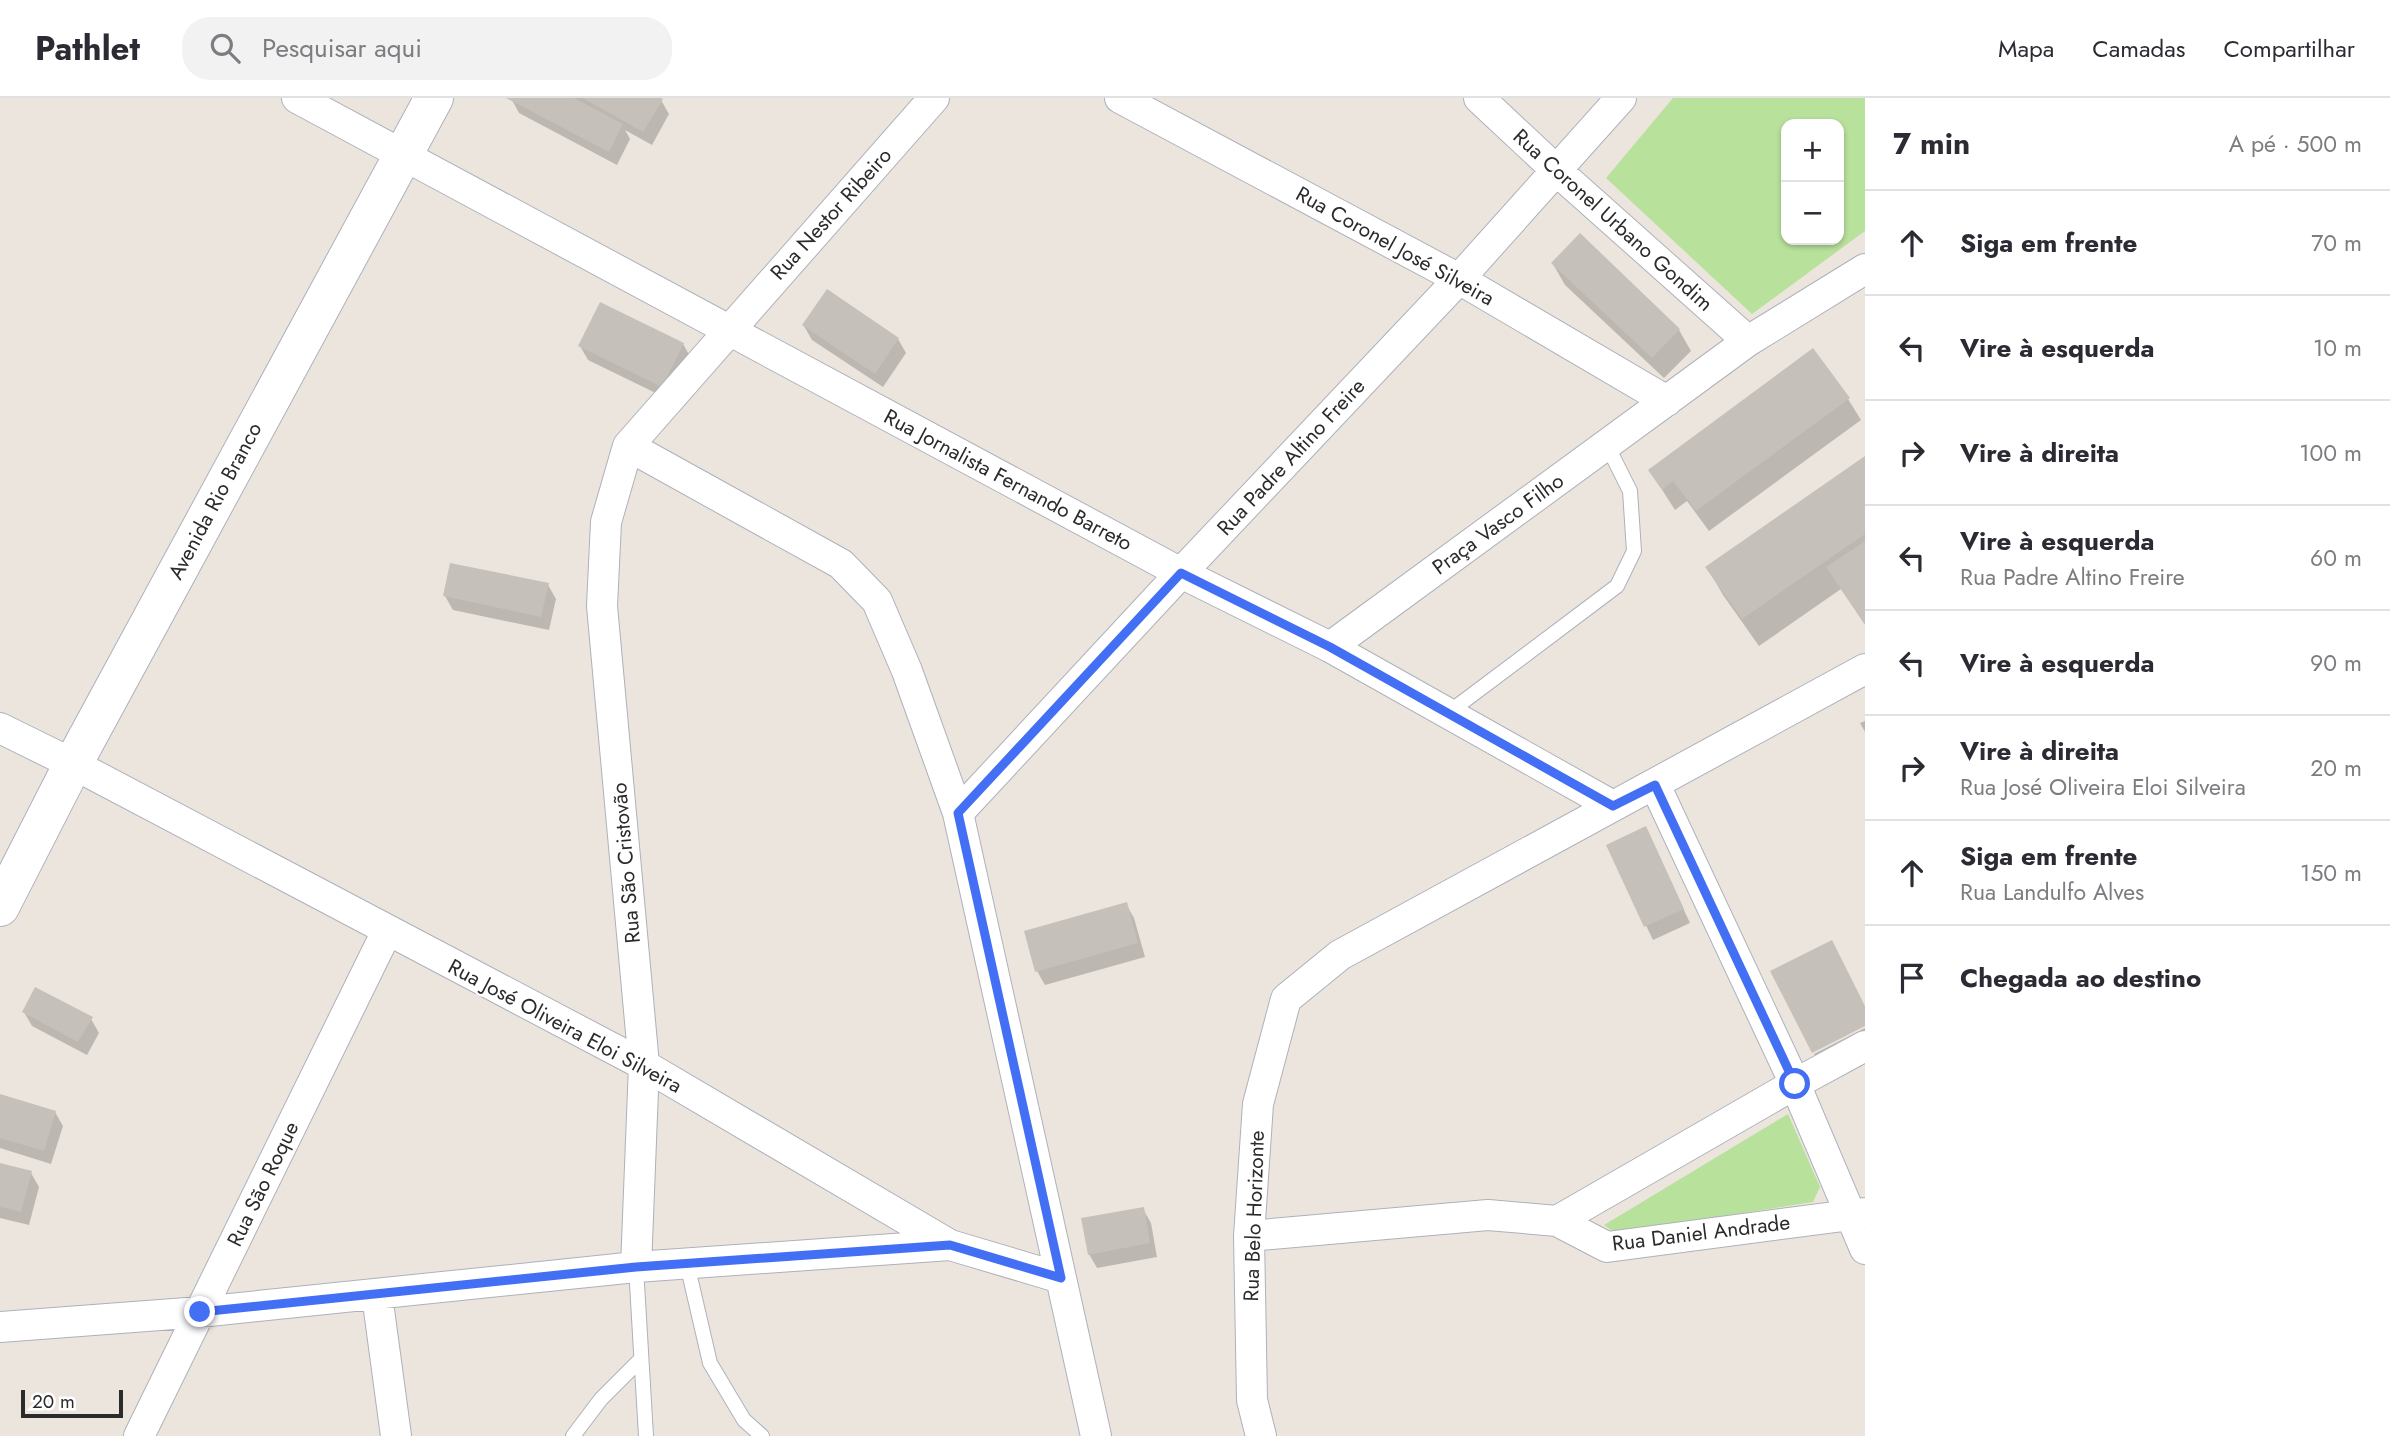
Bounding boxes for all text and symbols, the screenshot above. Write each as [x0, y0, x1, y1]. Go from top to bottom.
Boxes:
search box [182, 17, 672, 80]
text: Pathlet [35, 25, 140, 72]
icon: search [206, 29, 244, 67]
text: Pesquisar aqui [262, 29, 422, 67]
text: Mapa [1998, 31, 2054, 66]
text: Camadas [2092, 31, 2185, 66]
text: Compartilhar [2223, 31, 2355, 66]
map controls [1781, 119, 1844, 245]
button: + [1781, 119, 1844, 182]
street label: Rua Coronel Urbano Gondim [1506, 122, 1720, 318]
text: 7 min [1893, 122, 1970, 165]
text: A pé · 500 m [2229, 127, 2362, 161]
street label: Rua Nestor Ribeiro [763, 141, 899, 287]
street label: Rua Coronel José Silveira [1290, 179, 1500, 313]
button: − [1781, 182, 1844, 245]
icon: ahead [1893, 224, 1931, 262]
text: Siga em frente [1960, 224, 2137, 262]
text: 70 m [2311, 226, 2362, 260]
icon: left [1893, 329, 1931, 367]
text: Vire à esquerda [1960, 329, 2155, 367]
text: 10 m [2313, 331, 2362, 365]
street label: Rua Padre Altino Freire [1210, 372, 1372, 542]
street label: Rua Jornalista Fernando Barreto [879, 402, 1137, 558]
street label: Avenida Rio Branco [161, 417, 269, 585]
icon: right [1893, 434, 1931, 472]
text: Vire à direita [1960, 434, 2119, 472]
text: 100 m [2299, 436, 2362, 470]
street label: Praça Vasco Filho [1426, 466, 1570, 582]
text: Vire à esquerda [1960, 522, 2155, 560]
icon: left [1893, 539, 1931, 577]
text: 60 m [2310, 541, 2362, 575]
text: Rua Padre Altino Freire [1960, 560, 2185, 594]
icon: left [1893, 644, 1931, 682]
text: Vire à esquerda [1960, 644, 2155, 682]
text: 90 m [2310, 646, 2362, 680]
text: Vire à direita [1960, 732, 2119, 770]
icon: right [1893, 749, 1931, 787]
text: 20 m [2310, 751, 2362, 785]
text: Rua José Oliveira Eloi Silveira [1960, 770, 2246, 804]
street label: Rua São Cristovão [604, 781, 648, 945]
text: Siga em frente [1960, 837, 2137, 875]
icon: ahead [1893, 854, 1931, 892]
text: 150 m [2300, 856, 2362, 890]
text: Rua Landulfo Alves [1960, 875, 2144, 909]
street label: Rua José Oliveira Eloi Silveira [443, 952, 687, 1100]
icon: arrive [1893, 959, 1931, 997]
text: Chegada ao destino [1960, 959, 2201, 997]
route start [1779, 1068, 1810, 1099]
street label: Rua São Roque [220, 1116, 306, 1252]
street label: Rua Belo Horizonte [1236, 1130, 1272, 1302]
street label: Rua Daniel Andrade [1610, 1207, 1792, 1259]
route end [184, 1296, 215, 1327]
scale bar [21, 1387, 122, 1419]
text: 20 m [32, 1388, 75, 1415]

